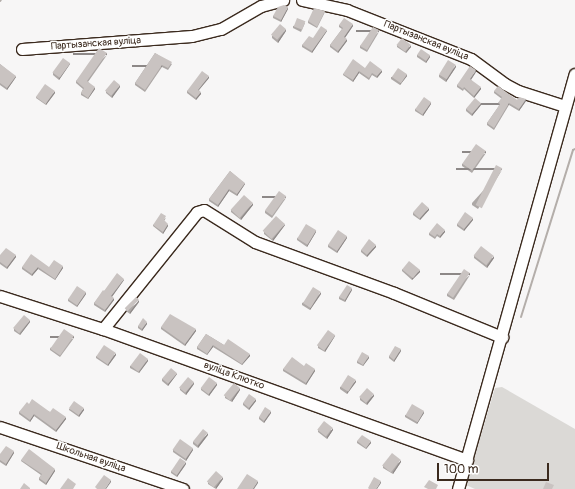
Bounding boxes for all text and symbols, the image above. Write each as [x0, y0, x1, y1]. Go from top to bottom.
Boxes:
street label: Партызанская вуліца [382, 19, 470, 63]
street label: Партызанская вуліца [51, 35, 141, 53]
street label: вуліца Клютко [202, 359, 266, 393]
street label: Школьная вуліца [55, 441, 127, 475]
scale bar [439, 455, 551, 481]
text: 100 m [444, 462, 478, 477]

